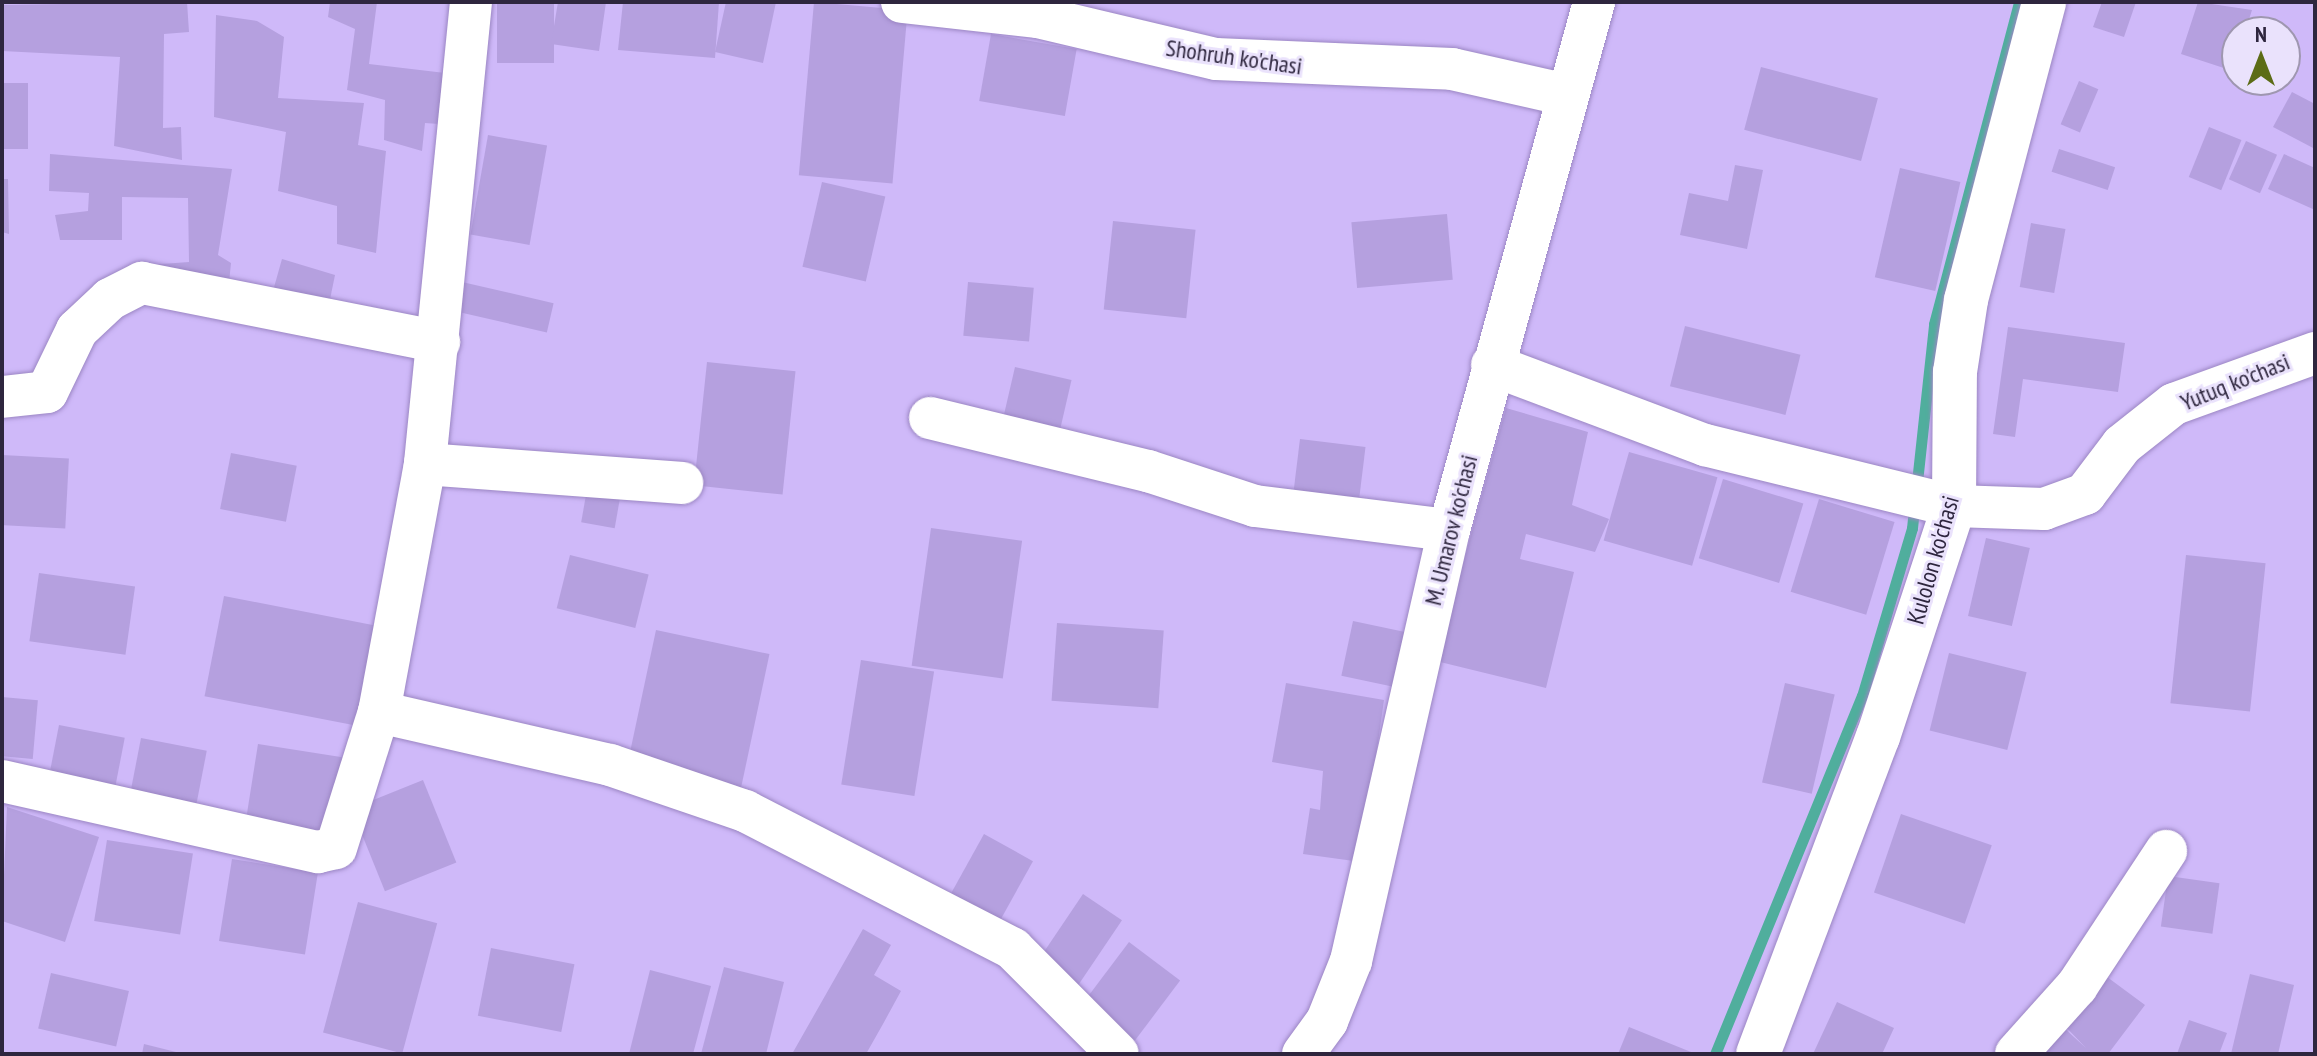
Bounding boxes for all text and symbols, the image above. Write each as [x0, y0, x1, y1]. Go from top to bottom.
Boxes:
north arrow [2221, 16, 2301, 96]
text: N [2255, 20, 2267, 48]
street label: Shohruh ko'chasi [1164, 33, 1304, 81]
street label: Yutuq ko'chasi [2176, 347, 2294, 417]
street label: M. Umarov ko'chasi [1418, 451, 1484, 609]
street label: Kulolon ko'chasi [1901, 493, 1965, 627]

